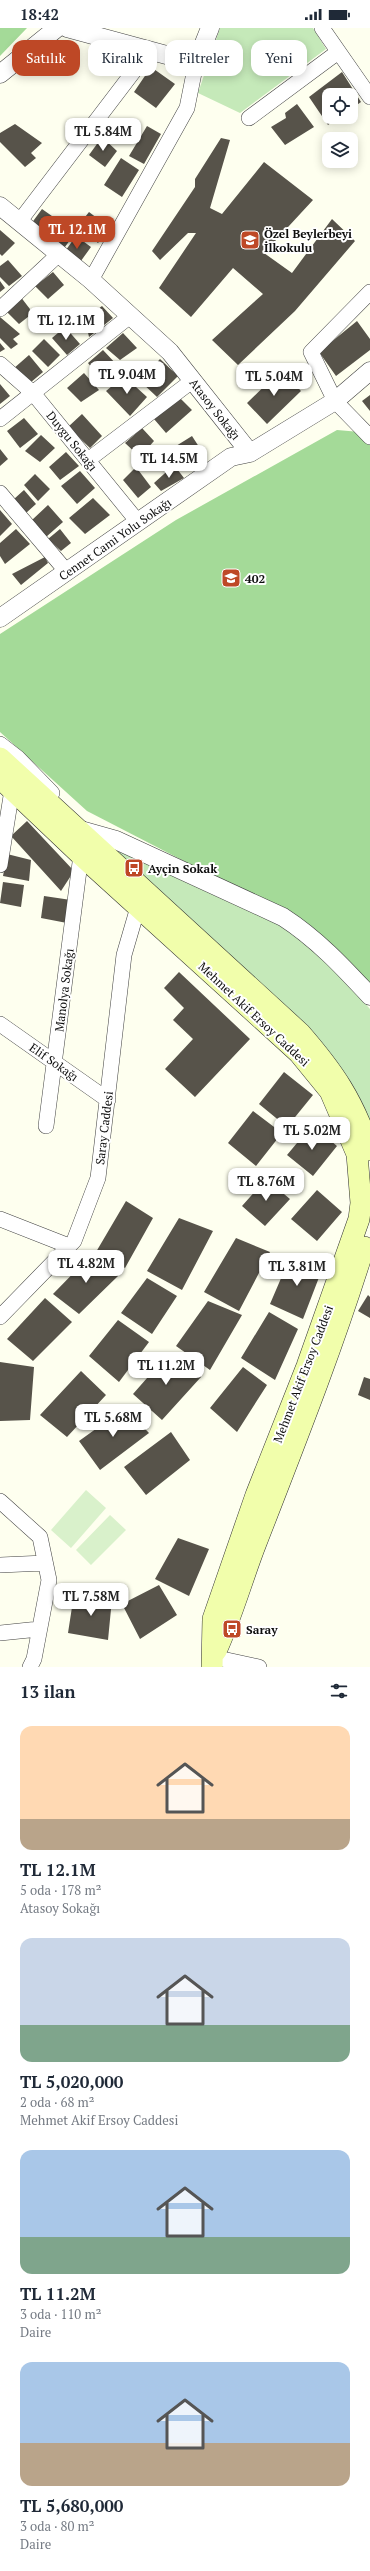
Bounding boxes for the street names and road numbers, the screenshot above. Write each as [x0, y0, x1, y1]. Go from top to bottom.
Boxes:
street label: Atasoy Sokağı [186, 375, 244, 443]
street label: Duygu Sokağı [43, 408, 101, 474]
street label: Cennet Cami Yolu Sokağı [56, 494, 174, 584]
street label: Manolya Sokağı [51, 947, 77, 1033]
street label: Mehmet Akif Ersoy Caddesi [195, 959, 313, 1070]
street label: Elif Sokağı [27, 1040, 82, 1085]
street label: Saray Caddesi [92, 1090, 116, 1166]
street label: Mehmet Akif Ersoy Caddesi [270, 1303, 336, 1445]

